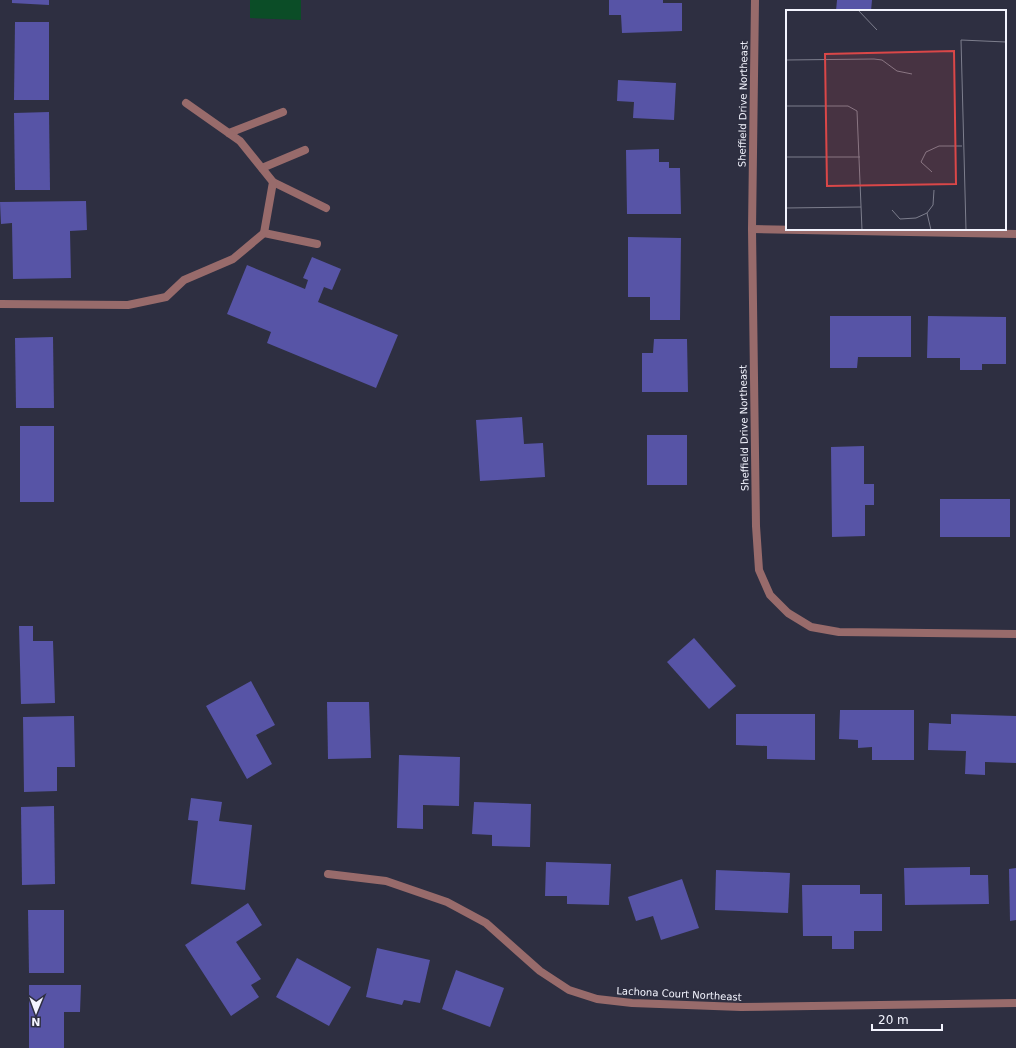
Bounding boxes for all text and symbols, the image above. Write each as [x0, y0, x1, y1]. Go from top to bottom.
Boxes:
inset map [786, 10, 1006, 230]
street label: Sheffield Drive Northeast [736, 41, 750, 167]
street label: Sheffield Drive Northeast [737, 365, 751, 491]
street label: Lachona Court Northeast [616, 985, 742, 1003]
north arrow [16, 992, 56, 1032]
scale bar [872, 1006, 942, 1032]
text: 20 m [878, 1013, 909, 1027]
text: N [31, 1015, 41, 1028]

